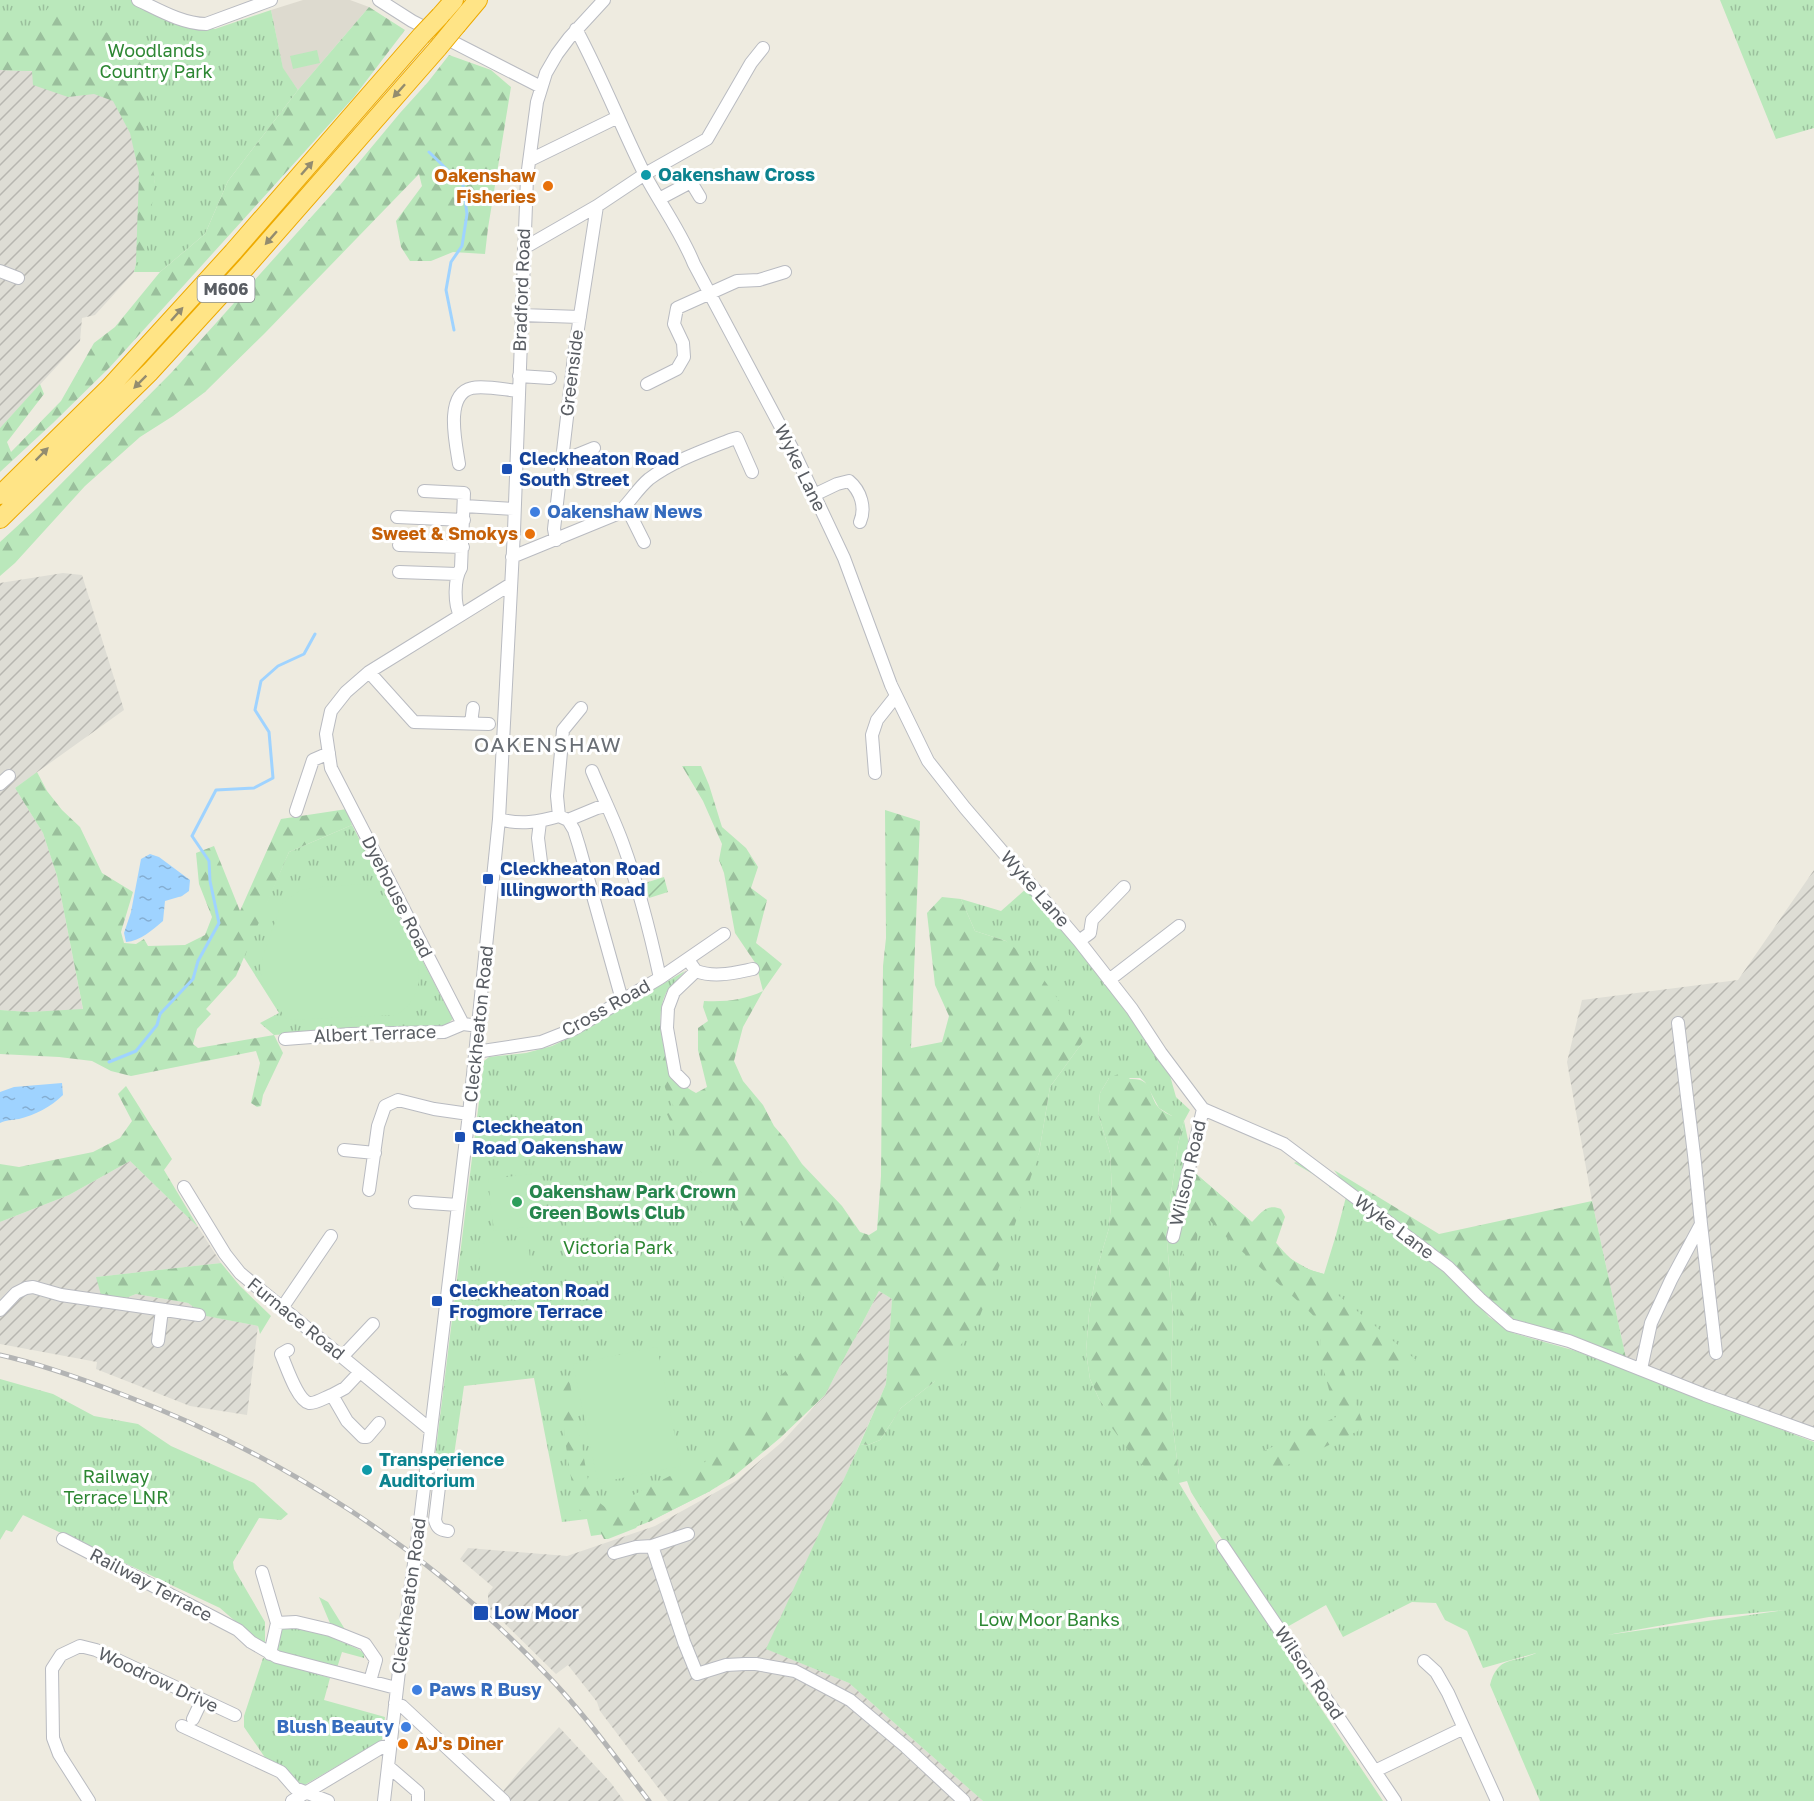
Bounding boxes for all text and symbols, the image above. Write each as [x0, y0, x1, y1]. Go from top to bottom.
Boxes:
park label: Woodlands Country Park [99, 39, 213, 82]
one-way arrow [393, 83, 406, 98]
one-way arrow [300, 160, 313, 176]
place label: Oakenshaw Cross [658, 163, 815, 185]
place label: Oakenshaw Fisheries [434, 164, 536, 207]
marker: Oakenshaw Cross [639, 168, 653, 182]
marker: Oakenshaw Fisheries [541, 179, 555, 193]
street label: Bradford Road [508, 228, 534, 352]
one-way arrow [265, 230, 278, 245]
road number: M606 [198, 276, 254, 302]
one-way arrow [170, 306, 184, 321]
street label: Greenside [555, 328, 587, 418]
one-way arrow [133, 375, 147, 389]
street label: Wyke Lane [770, 420, 831, 515]
one-way arrow [34, 447, 49, 461]
place label: Cleckheaton Road South Street [519, 447, 679, 490]
marker: Cleckheaton Road South Street [500, 462, 514, 476]
place label: Oakenshaw News [547, 500, 703, 522]
marker: Oakenshaw News [528, 505, 542, 519]
place label: Sweet & Smokys [371, 522, 518, 544]
marker: Sweet & Smokys [523, 527, 537, 541]
district label: OAKENSHAW [474, 731, 622, 757]
street label: Dyehouse Road [358, 832, 438, 961]
street label: Wyke Lane [997, 846, 1075, 931]
place label: Cleckheaton Road Illingworth Road [500, 857, 660, 900]
marker: Cleckheaton Road Illingworth Road [481, 872, 495, 886]
street label: Cleckheaton Road [459, 944, 497, 1103]
street label: Cross Road [558, 974, 654, 1040]
street label: Albert Terrace [313, 1020, 436, 1046]
place label: Cleckheaton Road Oakenshaw [472, 1115, 623, 1158]
street label: Wilson Road [1164, 1118, 1210, 1228]
marker: Cleckheaton Road Oakenshaw [453, 1130, 467, 1144]
place label: Oakenshaw Park Crown Green Bowls Club [529, 1180, 736, 1223]
street label: Wyke Lane [1350, 1189, 1439, 1263]
marker: Oakenshaw Park Crown Green Bowls Club [510, 1195, 524, 1209]
park label: Victoria Park [563, 1236, 673, 1258]
street label: Furnace Road [244, 1272, 350, 1364]
place label: Cleckheaton Road Frogmore Terrace [449, 1279, 609, 1322]
marker: Cleckheaton Road Frogmore Terrace [430, 1294, 444, 1308]
place label: Transperience Auditorium [379, 1448, 505, 1491]
marker: Transperience Auditorium [360, 1463, 374, 1477]
park label: Railway Terrace LNR [64, 1465, 168, 1508]
street label: Cleckheaton Road [386, 1516, 430, 1675]
street label: Railway Terrace [86, 1543, 216, 1626]
place label: Low Moor [494, 1601, 579, 1623]
marker: Low Moor [472, 1604, 490, 1622]
park label: Low Moor Banks [978, 1608, 1120, 1630]
street label: Wilson Road [1271, 1622, 1349, 1723]
street label: Woodrow Drive [95, 1642, 222, 1717]
place label: Paws R Busy [429, 1678, 542, 1700]
marker: Paws R Busy [410, 1683, 424, 1697]
place label: Blush Beauty [276, 1715, 394, 1737]
marker: Blush Beauty [399, 1720, 413, 1734]
place label: AJ's Diner [415, 1732, 503, 1754]
marker: AJ's Diner [396, 1737, 410, 1751]

